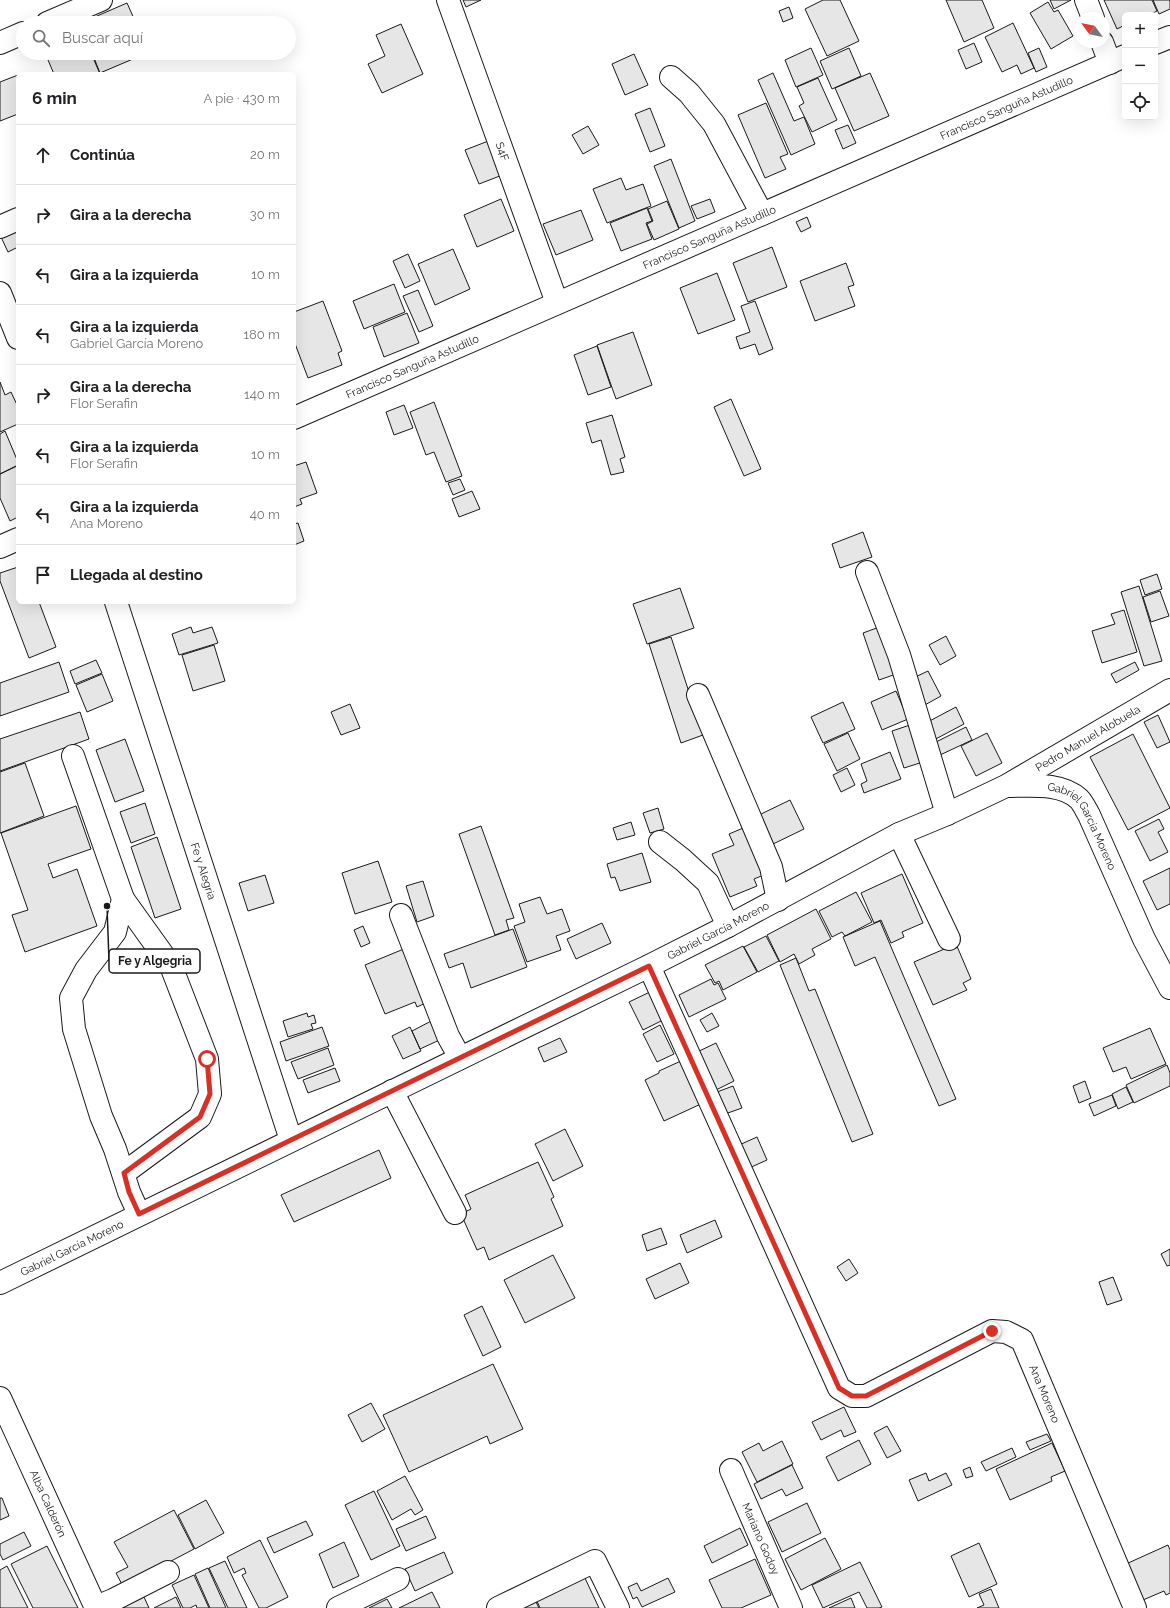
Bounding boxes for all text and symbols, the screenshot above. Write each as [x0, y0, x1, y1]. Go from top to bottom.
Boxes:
north arrow [1074, 12, 1110, 48]
map controls [1122, 12, 1158, 120]
button: + [1122, 12, 1158, 48]
search box [16, 16, 296, 60]
icon: search [30, 27, 52, 49]
text: Buscar aquí [62, 29, 143, 47]
button: − [1122, 48, 1158, 84]
street label: Francisco Sanguña Astudillo [938, 73, 1075, 143]
button: locate [1122, 84, 1158, 120]
text: 6 min [32, 88, 77, 108]
text: A pie · 430 m [203, 91, 280, 106]
street label: S4F [493, 140, 512, 163]
icon: ahead [32, 144, 54, 166]
text: Continúa [70, 146, 135, 164]
text: 20 m [250, 147, 280, 162]
street label: Francisco Sanguña Astudillo [641, 203, 778, 272]
icon: right [32, 204, 54, 226]
text: Gira a la derecha [70, 206, 191, 224]
text: 30 m [250, 207, 280, 222]
icon: left [32, 264, 54, 286]
text: Gira a la izquierda [70, 266, 199, 284]
text: 10 m [251, 267, 280, 282]
text: Gira a la izquierda [70, 318, 199, 336]
icon: left [32, 324, 54, 346]
text: 180 m [244, 327, 280, 342]
street label: Francisco Sanguña Astudillo [344, 332, 481, 402]
text: Gabriel García Moreno [70, 336, 203, 351]
text: Gira a la derecha [70, 378, 191, 396]
icon: right [32, 384, 54, 406]
text: 140 m [244, 387, 280, 402]
text: Flor Serafin [70, 396, 138, 411]
text: Gira a la izquierda [70, 438, 199, 456]
icon: left [32, 444, 54, 466]
text: 10 m [251, 447, 280, 462]
text: Flor Serafin [70, 456, 138, 471]
text: Gira a la izquierda [70, 498, 199, 516]
icon: left [32, 504, 54, 526]
text: 40 m [250, 507, 280, 522]
text: Ana Moreno [70, 516, 143, 531]
icon: arrive [32, 564, 54, 586]
text: Llegada al destino [70, 566, 203, 584]
street label: Pedro Manuel Alobuela [1033, 703, 1143, 774]
street label: Gabriel García Moreno [1046, 780, 1119, 873]
street label: Fe y Alegria [188, 841, 218, 901]
street label: Gabriel García Moreno [665, 899, 772, 963]
callout: Fe y Algegria [109, 949, 200, 973]
text: Fe y Algegria [118, 954, 192, 968]
route start [198, 1050, 216, 1068]
street label: Gabriel García Moreno [18, 1218, 126, 1279]
route end [983, 1322, 1001, 1340]
street label: Ana Moreno [1026, 1363, 1062, 1425]
street label: Alba Calderón [27, 1468, 69, 1539]
street label: Mariano Godoy [739, 1501, 782, 1577]

